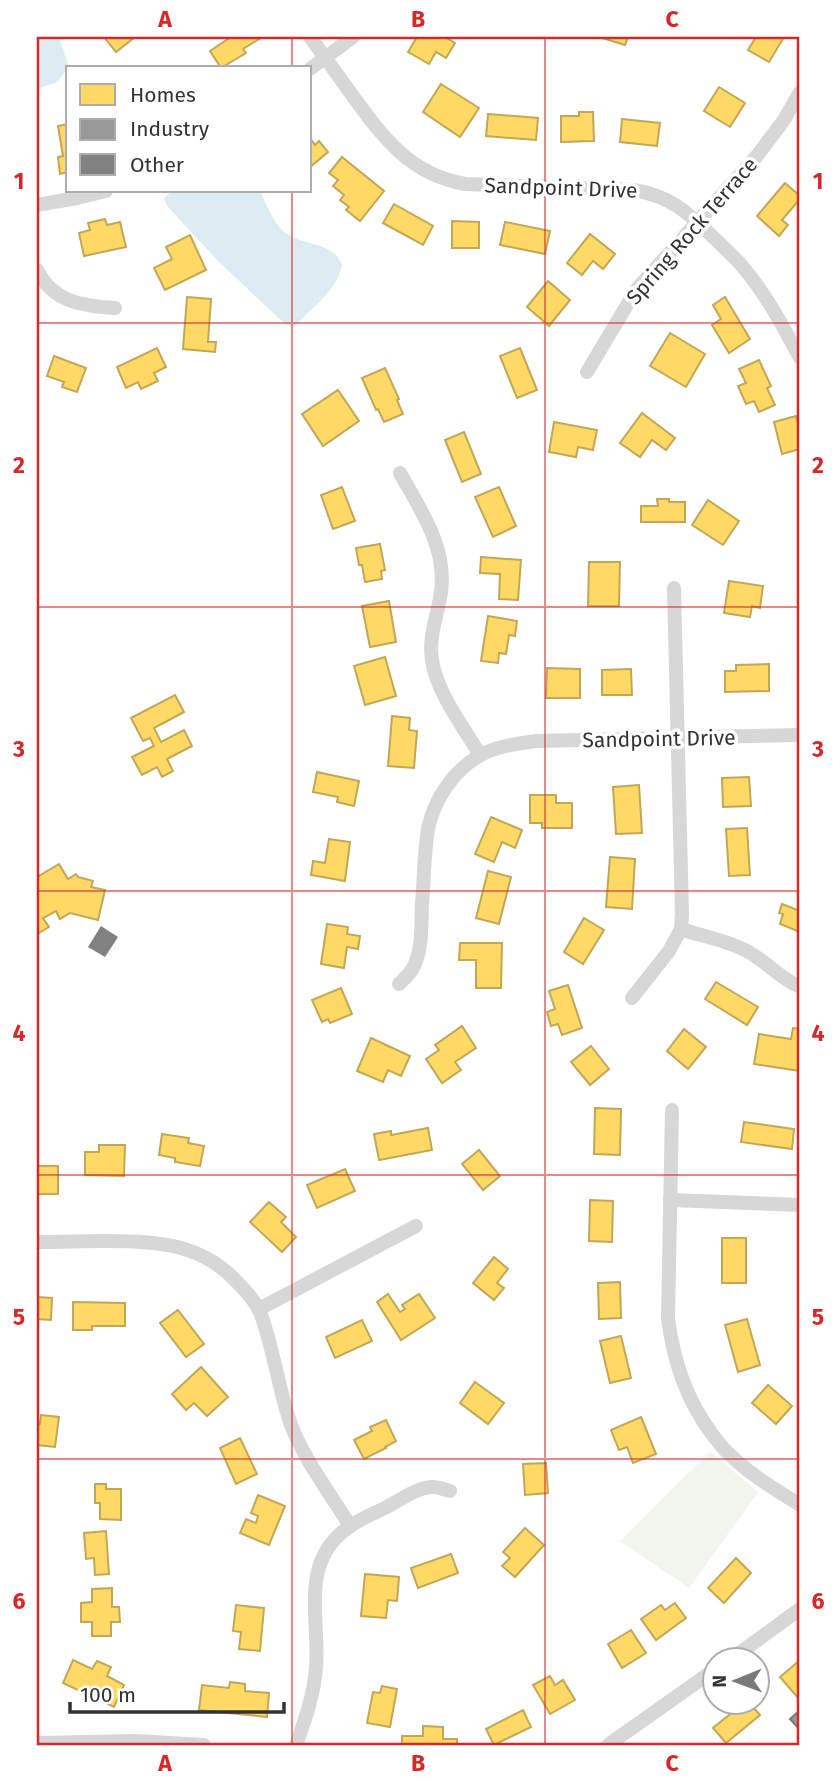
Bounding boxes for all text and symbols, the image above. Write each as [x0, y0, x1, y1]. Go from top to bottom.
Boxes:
text: A [157, 5, 172, 33]
text: B [411, 5, 425, 33]
text: C [665, 5, 679, 33]
legend [66, 66, 312, 192]
text: Homes [130, 82, 196, 108]
text: Industry [130, 116, 210, 142]
text: Other [130, 152, 184, 178]
street label: Spring Rock Terrace [621, 152, 763, 310]
text: 1 [14, 167, 24, 195]
text: 1 [813, 167, 823, 195]
street label: Sandpoint Drive [484, 172, 638, 204]
text: 2 [13, 451, 25, 479]
text: 2 [812, 451, 824, 479]
street label: Sandpoint Drive [582, 725, 736, 753]
text: 3 [12, 735, 25, 763]
text: 3 [811, 735, 824, 763]
text: 4 [13, 1019, 26, 1047]
text: 4 [812, 1019, 825, 1047]
text: 5 [13, 1303, 25, 1331]
text: 5 [812, 1303, 824, 1331]
text: 6 [13, 1587, 26, 1615]
text: 6 [812, 1587, 825, 1615]
north arrow [700, 1646, 770, 1716]
scale bar [70, 1670, 284, 1714]
text: N [708, 1675, 731, 1688]
text: 100 m [80, 1682, 136, 1708]
text: A [157, 1749, 172, 1777]
text: B [411, 1749, 425, 1777]
text: C [665, 1749, 679, 1777]

